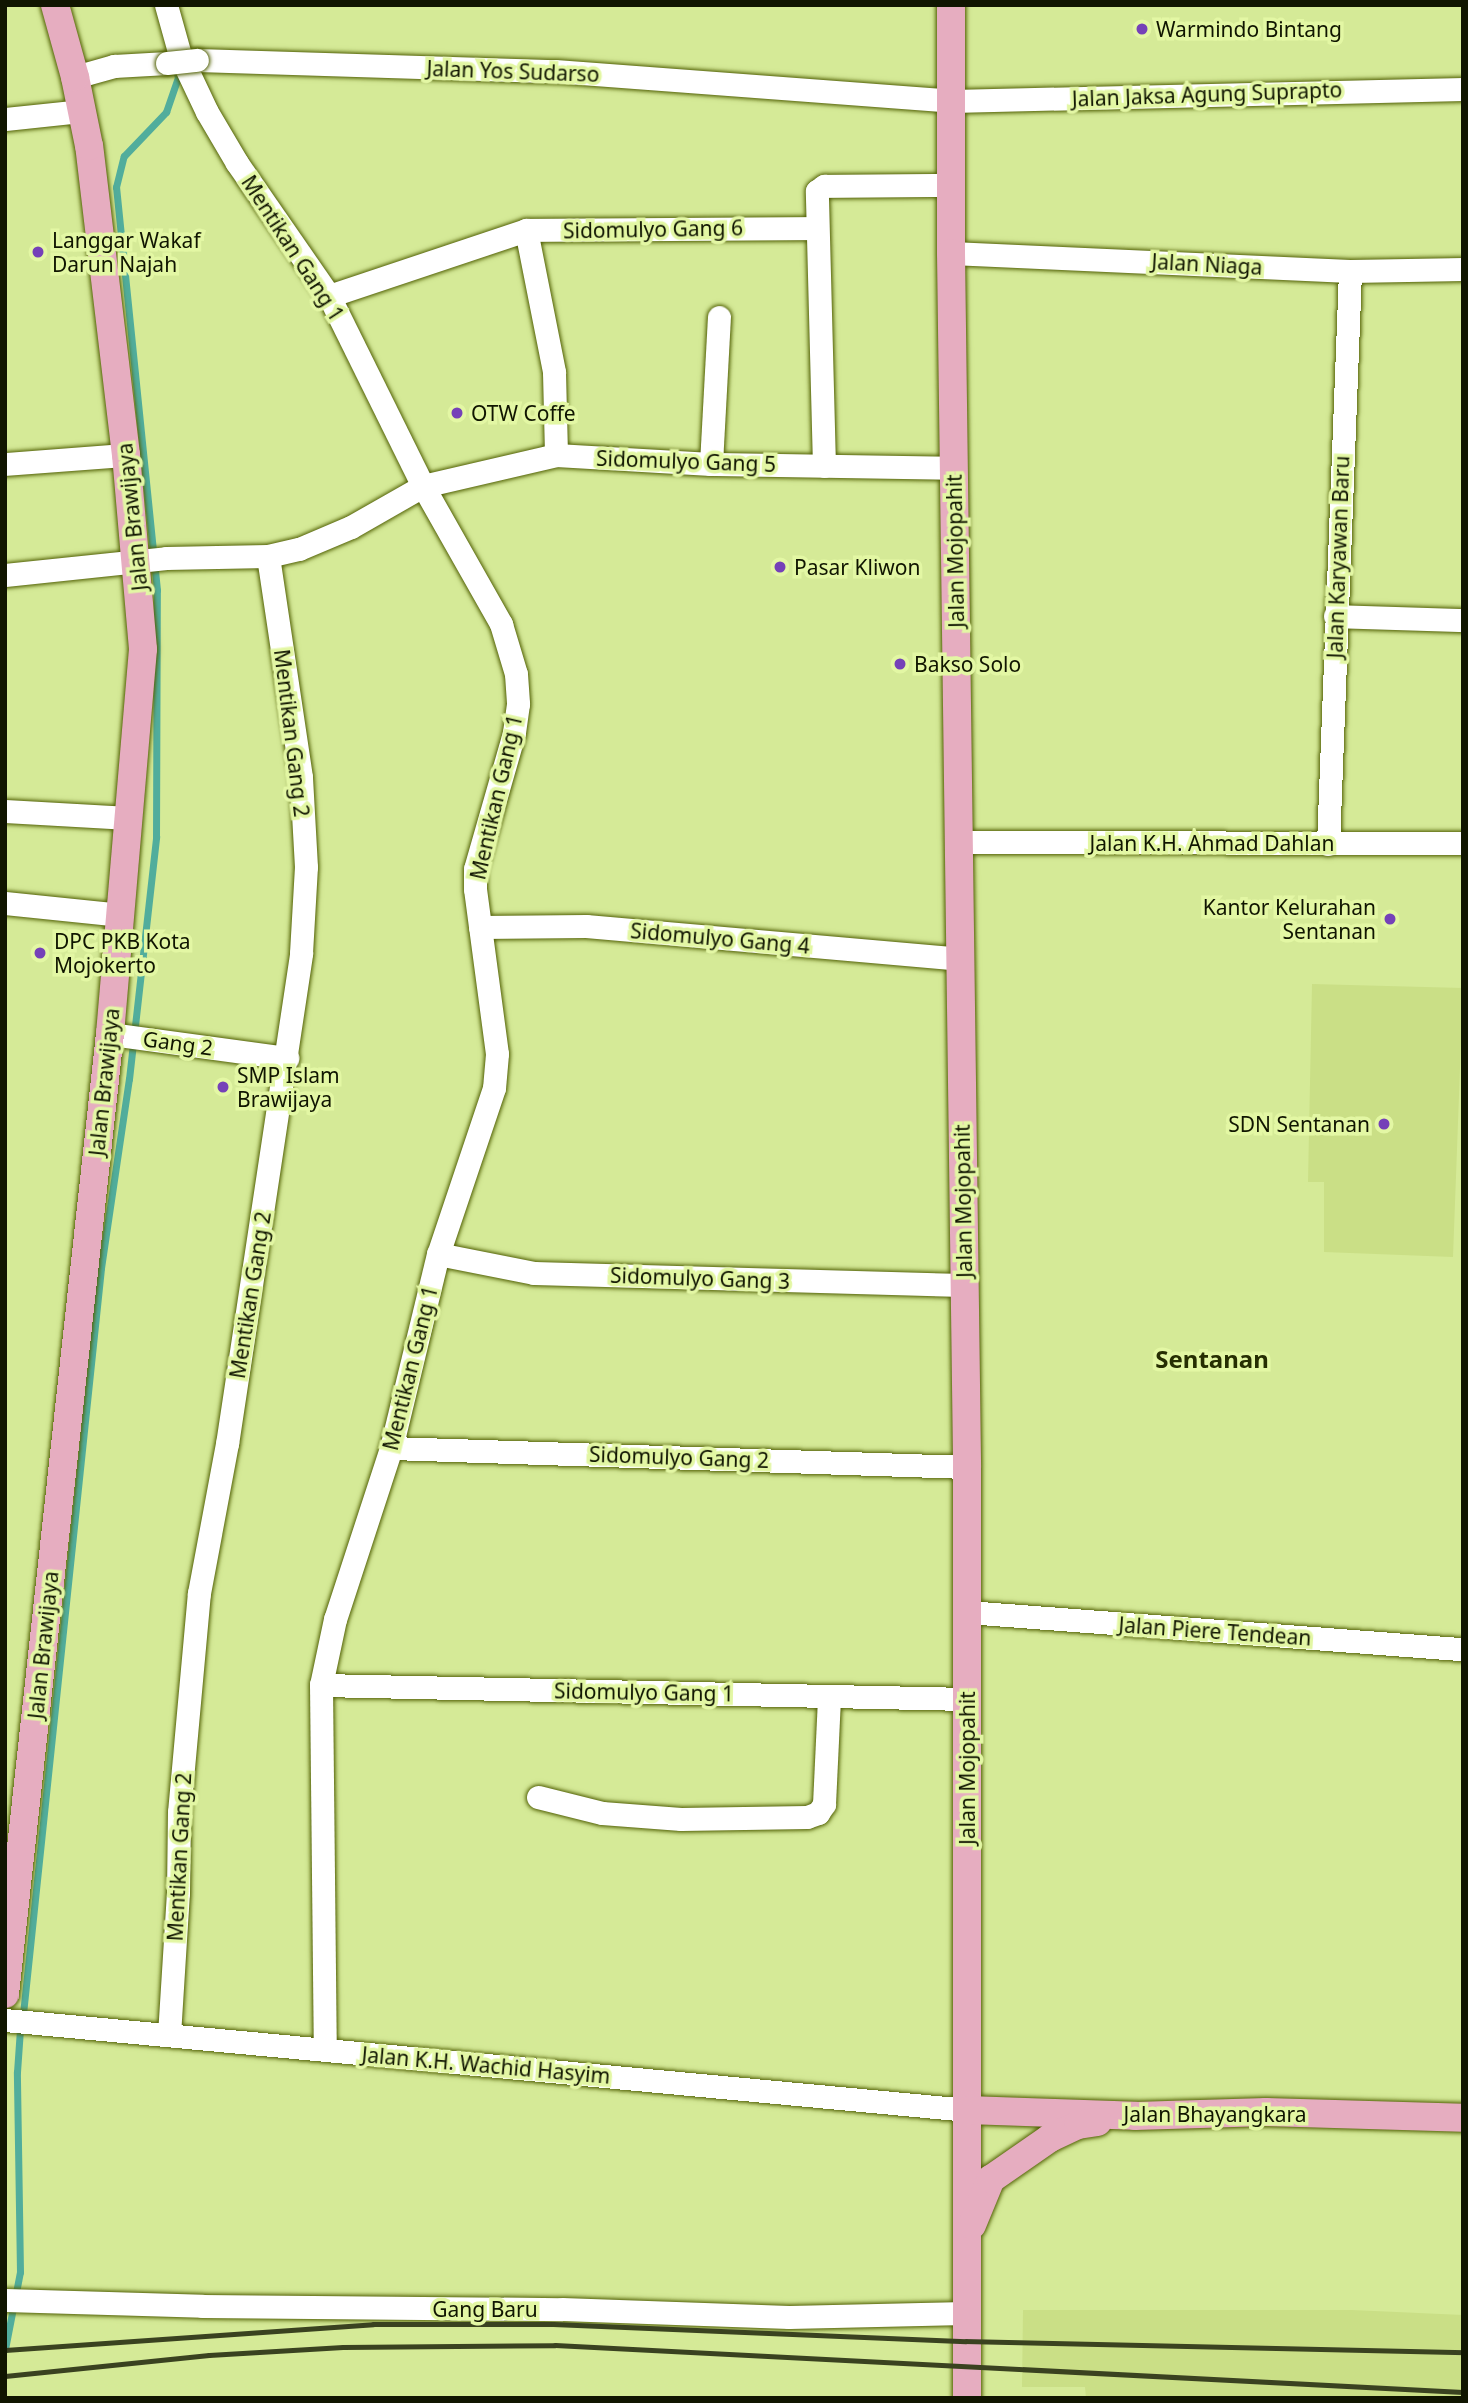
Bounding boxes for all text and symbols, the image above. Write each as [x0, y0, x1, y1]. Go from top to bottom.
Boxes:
place label: Warmindo Bintang [1156, 16, 1342, 42]
marker: Warmindo Bintang [1134, 21, 1150, 37]
street label: Jalan Yos Sudarso [426, 55, 600, 87]
street label: Jalan Jaksa Agung Suprapto [1071, 77, 1343, 111]
street label: Mentikan Gang 1 [236, 170, 350, 326]
street label: Sidomulyo Gang 6 [563, 215, 743, 243]
place label: Langgar Wakaf Darun Najah [52, 227, 201, 277]
marker: Langgar Wakaf Darun Najah [30, 244, 46, 260]
street label: Jalan Niaga [1151, 249, 1263, 279]
place label: OTW Coffe [471, 400, 576, 426]
marker: OTW Coffe [449, 405, 465, 421]
street label: Jalan Brawijaya [112, 442, 152, 592]
street label: Sidomulyo Gang 5 [596, 445, 776, 477]
street label: Jalan Karyawan Baru [1322, 455, 1354, 659]
street label: Jalan Mojopahit [941, 474, 969, 628]
place label: Pasar Kliwon [794, 554, 920, 580]
marker: Pasar Kliwon [772, 559, 788, 575]
street label: Mentikan Gang 2 [269, 648, 315, 818]
place label: Bakso Solo [914, 651, 1021, 677]
marker: Bakso Solo [892, 656, 908, 672]
street label: Mentikan Gang 1 [465, 712, 527, 882]
street label: Jalan K.H. Ahmad Dahlan [1090, 830, 1334, 856]
place label: Kantor Kelurahan Sentanan [1203, 894, 1376, 944]
marker: Kantor Kelurahan Sentanan [1382, 911, 1398, 927]
street label: Sidomulyo Gang 4 [629, 918, 811, 958]
place label: DPC PKB Kota Mojokerto [54, 928, 191, 978]
marker: DPC PKB Kota Mojokerto [32, 945, 48, 961]
street label: Jalan Brawijaya [84, 1007, 124, 1157]
street label: Gang 2 [141, 1026, 215, 1060]
place label: SMP Islam Brawijaya [237, 1062, 340, 1112]
marker: SMP Islam Brawijaya [215, 1079, 231, 1095]
place label: SDN Sentanan [1228, 1111, 1370, 1137]
marker: SDN Sentanan [1376, 1116, 1392, 1132]
street label: Jalan Mojopahit [949, 1124, 977, 1278]
street label: Mentikan Gang 2 [224, 1210, 276, 1380]
street label: Sidomulyo Gang 3 [610, 1262, 790, 1294]
street label: Mentikan Gang 1 [377, 1283, 443, 1453]
district label: Sentanan [1155, 1345, 1269, 1373]
street label: Sidomulyo Gang 2 [589, 1441, 769, 1473]
street label: Jalan Brawijaya [23, 1570, 63, 1720]
street label: Jalan Piere Tendean [1118, 1612, 1312, 1650]
street label: Sidomulyo Gang 1 [554, 1678, 734, 1706]
street label: Jalan Mojopahit [954, 1691, 980, 1845]
street label: Mentikan Gang 2 [162, 1772, 196, 1942]
street label: Jalan K.H. Wachid Hasyim [361, 2042, 611, 2088]
street label: Jalan Bhayangkara [1124, 2101, 1306, 2127]
street label: Gang Baru [432, 2296, 538, 2322]

